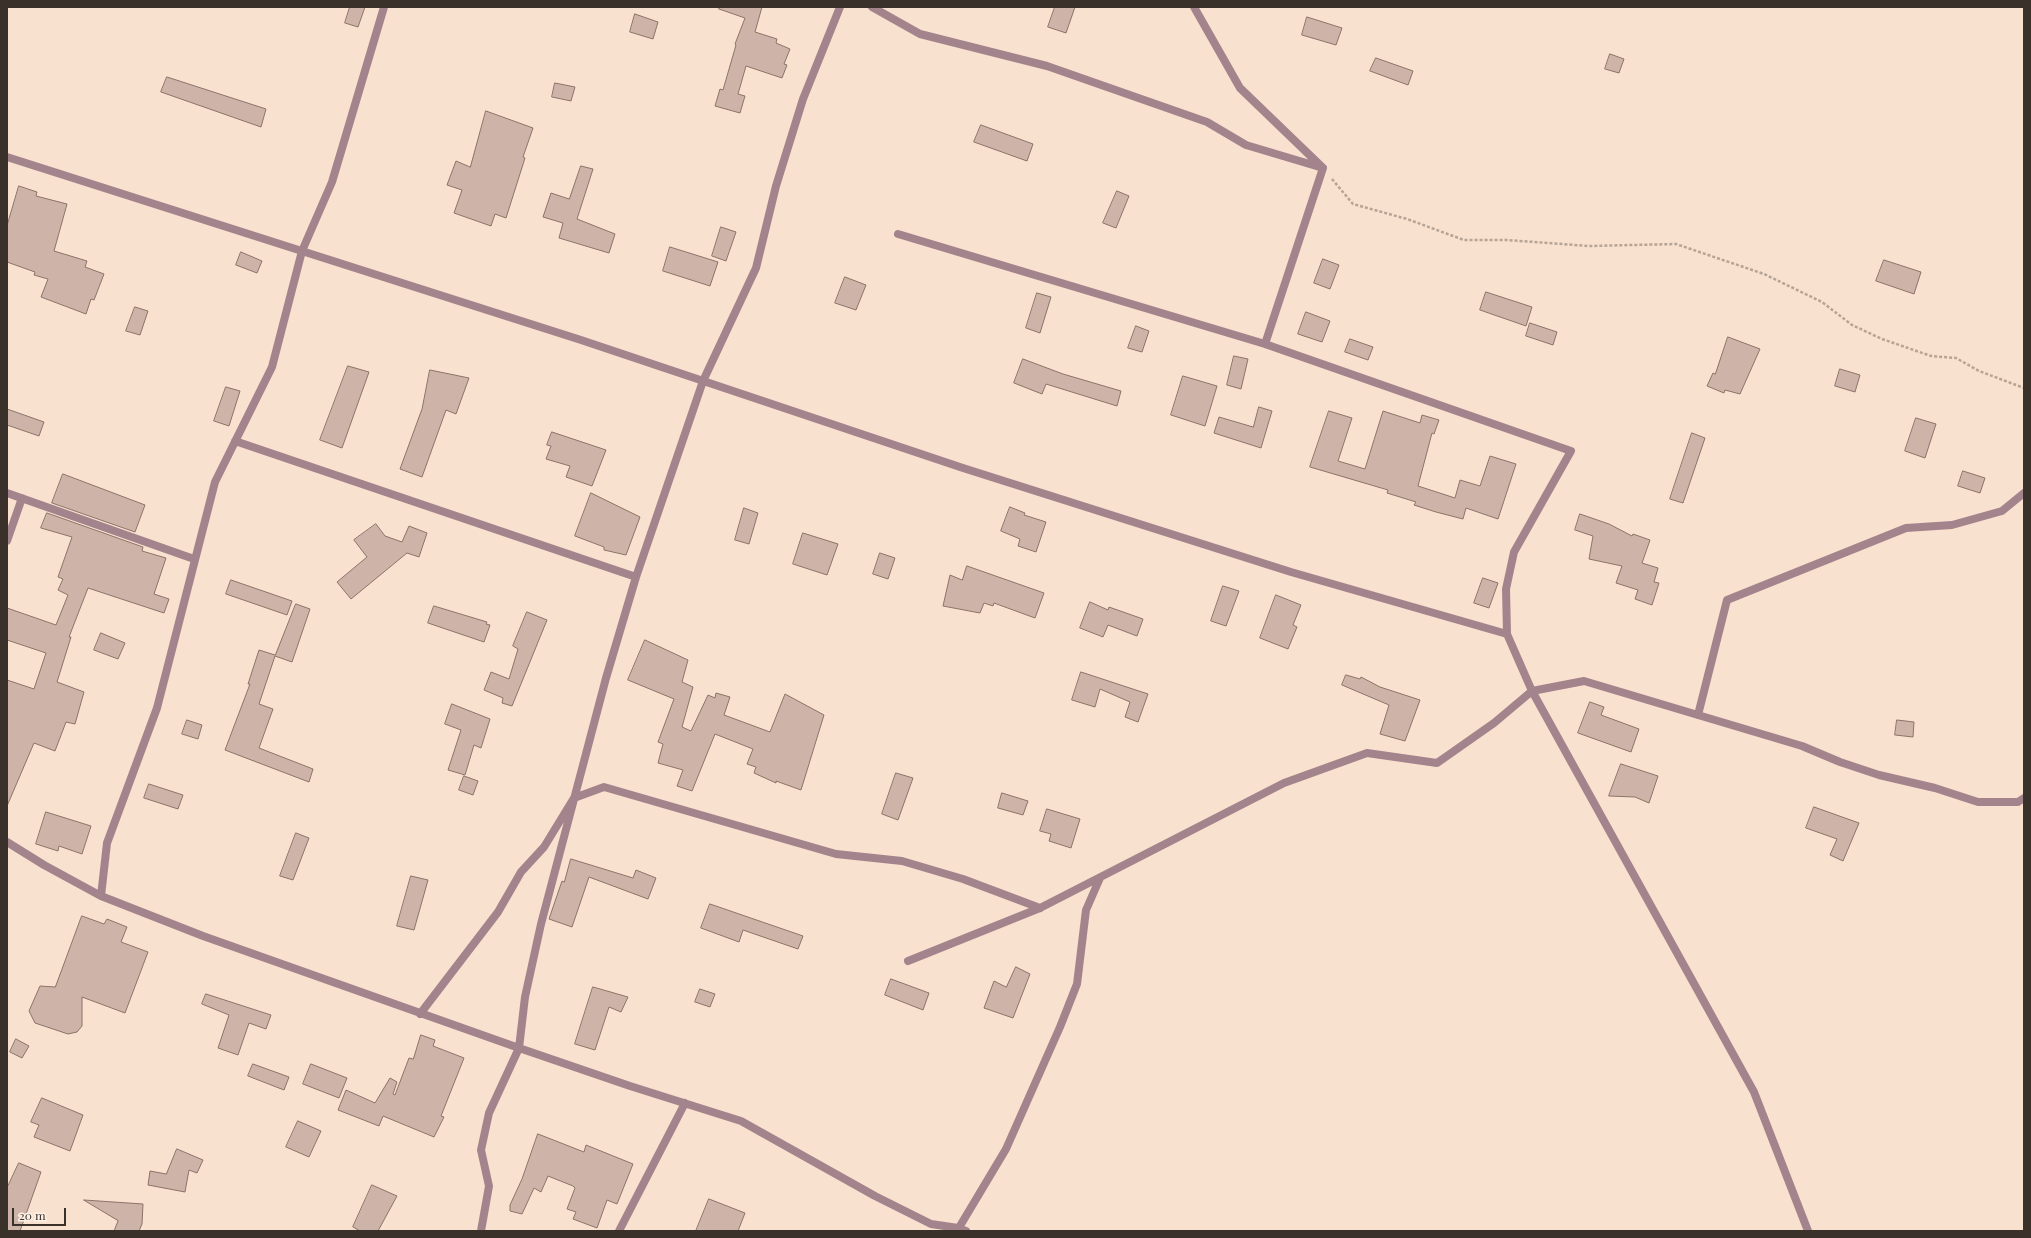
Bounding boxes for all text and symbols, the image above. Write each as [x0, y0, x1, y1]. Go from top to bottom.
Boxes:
scale bar [14, 1200, 68, 1226]
text: 20 m [19, 1207, 46, 1223]

